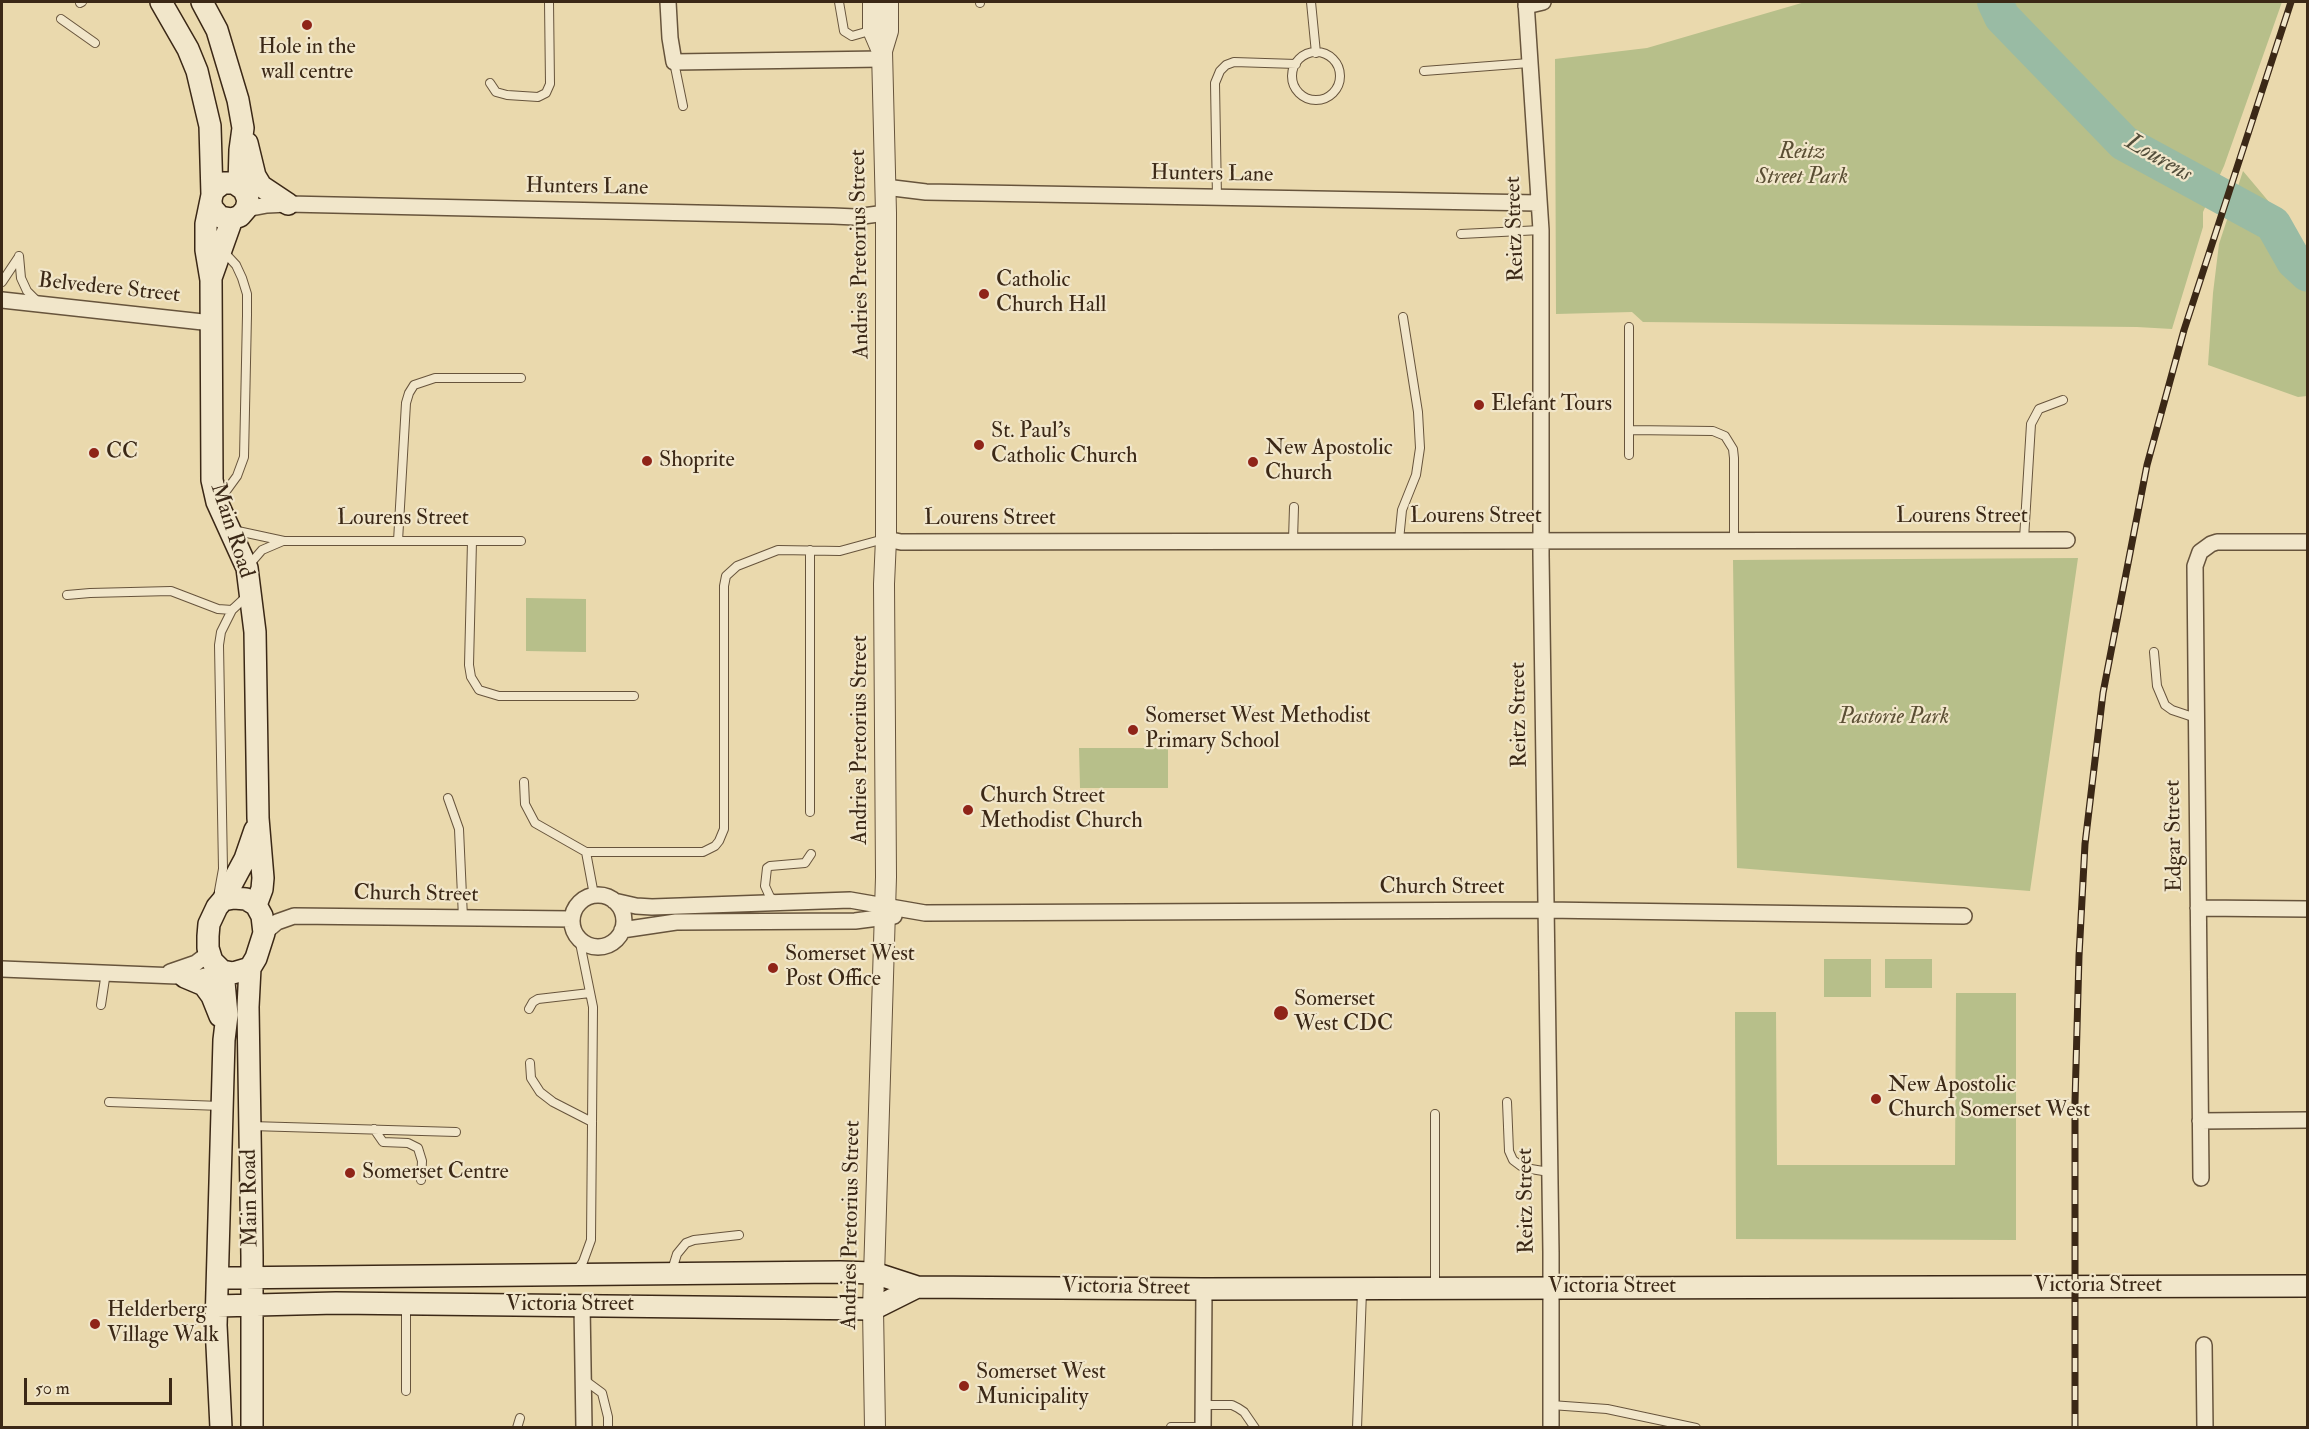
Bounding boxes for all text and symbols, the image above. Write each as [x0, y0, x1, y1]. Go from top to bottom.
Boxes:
marker: Hole in the wall centre [300, 18, 314, 32]
place label: Hole in the wall centre [258, 35, 356, 86]
water label: Lourens [2120, 128, 2196, 190]
park label: Reitz Street Park [1756, 140, 1848, 192]
street label: Andries Pretorius Street [846, 149, 876, 359]
street label: Hunters Lane [1150, 161, 1274, 189]
street label: Hunters Lane [525, 174, 649, 202]
street label: Reitz Street [1501, 176, 1531, 282]
street label: Belvedere Street [37, 268, 181, 310]
place label: Catholic Church Hall [996, 268, 1106, 320]
marker: Catholic Church Hall [977, 287, 991, 301]
place label: Elefant Tours [1491, 392, 1612, 418]
marker: Elefant Tours [1472, 398, 1486, 412]
place label: St. Paul's Catholic Church [991, 419, 1138, 470]
place label: New Apostolic Church [1265, 436, 1393, 488]
marker: St. Paul's Catholic Church [972, 438, 986, 452]
place label: CC [106, 440, 138, 466]
marker: CC [87, 446, 101, 460]
place label: Shoprite [659, 448, 735, 474]
marker: Shoprite [640, 454, 654, 468]
marker: New Apostolic Church [1246, 455, 1260, 469]
street label: Main Road [203, 480, 259, 582]
street label: Lourens Street [1410, 504, 1542, 530]
street label: Lourens Street [1896, 504, 2028, 530]
street label: Lourens Street [337, 506, 469, 532]
street label: Lourens Street [924, 506, 1056, 532]
street label: Andries Pretorius Street [848, 635, 874, 845]
street label: Reitz Street [1506, 662, 1534, 768]
place label: Somerset West Methodist Primary School [1145, 704, 1370, 756]
park label: Pastorie Park [1839, 705, 1949, 731]
marker: Somerset West Methodist Primary School [1126, 723, 1140, 737]
street label: Edgar Street [2161, 780, 2189, 892]
place label: Church Street Methodist Church [980, 784, 1143, 836]
marker: Church Street Methodist Church [961, 803, 975, 817]
street label: Church Street [1379, 875, 1505, 901]
street label: Church Street [353, 881, 479, 909]
place label: Somerset West Post Office [785, 942, 915, 993]
marker: Somerset West Post Office [766, 961, 780, 975]
place label: Somerset West CDC [1294, 987, 1393, 1038]
marker: Somerset West CDC [1272, 1004, 1290, 1022]
place label: New Apostolic Church Somerset West [1888, 1073, 2090, 1124]
marker: New Apostolic Church Somerset West [1869, 1092, 1883, 1106]
street label: Andries Pretorius Street [837, 1120, 867, 1330]
street label: Reitz Street [1513, 1148, 1541, 1254]
street label: Main Road [237, 1149, 265, 1247]
place label: Somerset Centre [362, 1160, 509, 1186]
marker: Somerset Centre [343, 1166, 357, 1180]
street label: Victoria Street [2034, 1273, 2162, 1299]
street label: Victoria Street [1062, 1274, 1190, 1302]
street label: Victoria Street [1548, 1274, 1676, 1300]
street label: Victoria Street [506, 1292, 634, 1318]
place label: Helderberg Village Walk [107, 1298, 219, 1350]
marker: Helderberg Village Walk [88, 1317, 102, 1331]
place label: Somerset West Municipality [976, 1360, 1106, 1412]
scale bar [27, 1366, 176, 1404]
text: 50 m [35, 1377, 70, 1400]
marker: Somerset West Municipality [957, 1379, 971, 1393]

